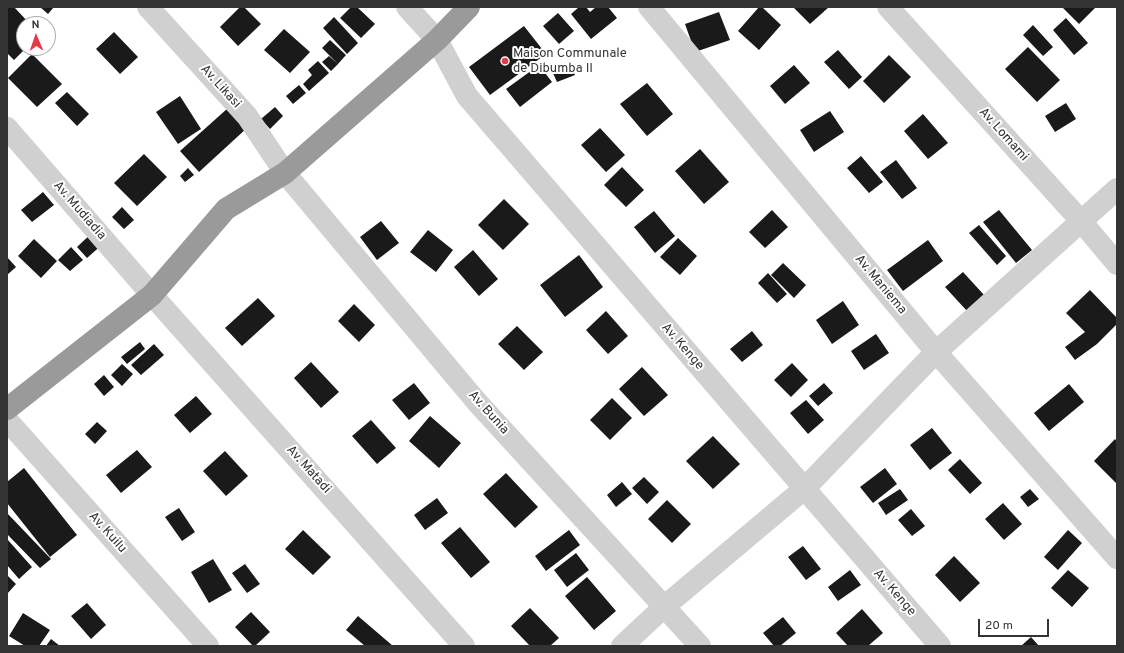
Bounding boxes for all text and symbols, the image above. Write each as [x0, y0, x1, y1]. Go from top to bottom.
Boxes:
north arrow [16, 16, 56, 56]
text: N [31, 18, 40, 32]
place label: Maison Communale de Dibumba II [513, 46, 627, 77]
marker: Maison Communale de Dibumba II [500, 56, 510, 66]
street label: Av. Likasi [196, 62, 244, 112]
street label: Av. Lomami [975, 105, 1031, 165]
street label: Av. Mudiadia [49, 178, 109, 244]
street label: Av. Maniema [851, 252, 909, 318]
street label: Av. Kenge [657, 320, 707, 374]
street label: Av. Bunia [464, 388, 512, 438]
street label: Av. Matadi [282, 443, 334, 497]
street label: Av. Kuilu [85, 509, 129, 557]
street label: Av. Kenge [869, 566, 919, 620]
scale bar [980, 611, 1051, 637]
text: 20 m [985, 618, 1013, 634]

